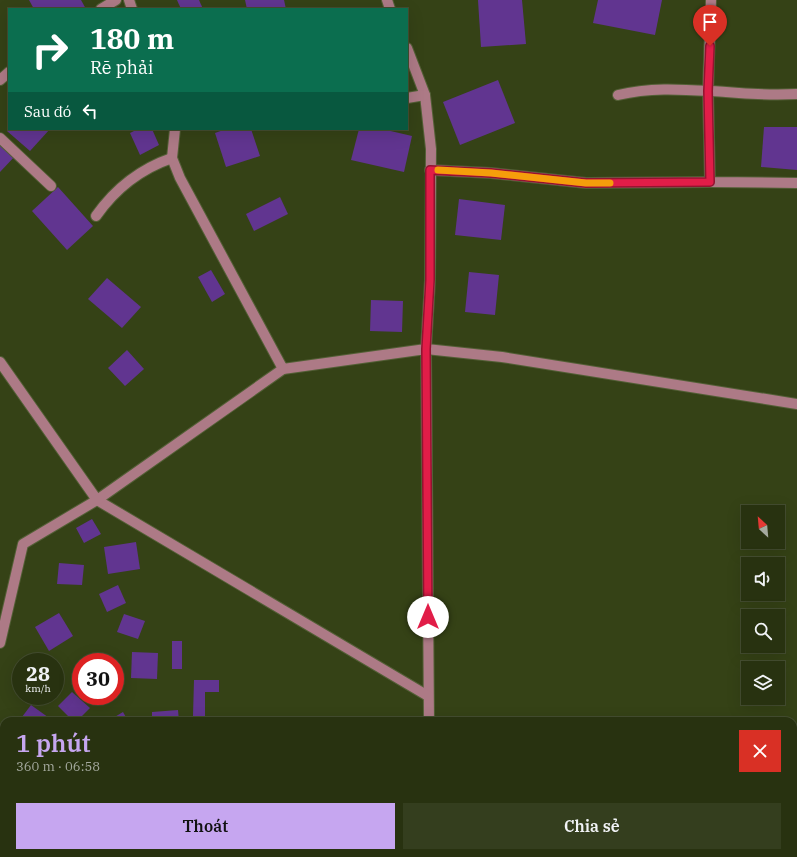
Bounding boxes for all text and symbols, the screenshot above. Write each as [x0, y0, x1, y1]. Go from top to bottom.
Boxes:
pin [693, 5, 727, 46]
icon: arrive [699, 11, 721, 33]
text: 180 m [90, 20, 174, 57]
icon: right [24, 24, 76, 76]
text: Rẽ phải [90, 56, 153, 79]
icon: left [79, 100, 101, 122]
text: Sau đó [24, 102, 71, 121]
north arrow [741, 505, 785, 549]
map controls [741, 505, 785, 705]
button: sound [741, 557, 785, 601]
position arrow [407, 596, 449, 638]
button: search [741, 609, 785, 653]
speed limit sign: 30 [72, 653, 124, 705]
text: 28 [26, 660, 50, 687]
button: layers [741, 661, 785, 705]
text: km/h [25, 682, 51, 695]
text: 1 phút [16, 727, 91, 759]
button: close [739, 730, 781, 772]
text: 360 m · 06:58 [16, 758, 100, 775]
button: Thoát [16, 803, 395, 849]
button: Chia sẻ [403, 803, 781, 849]

